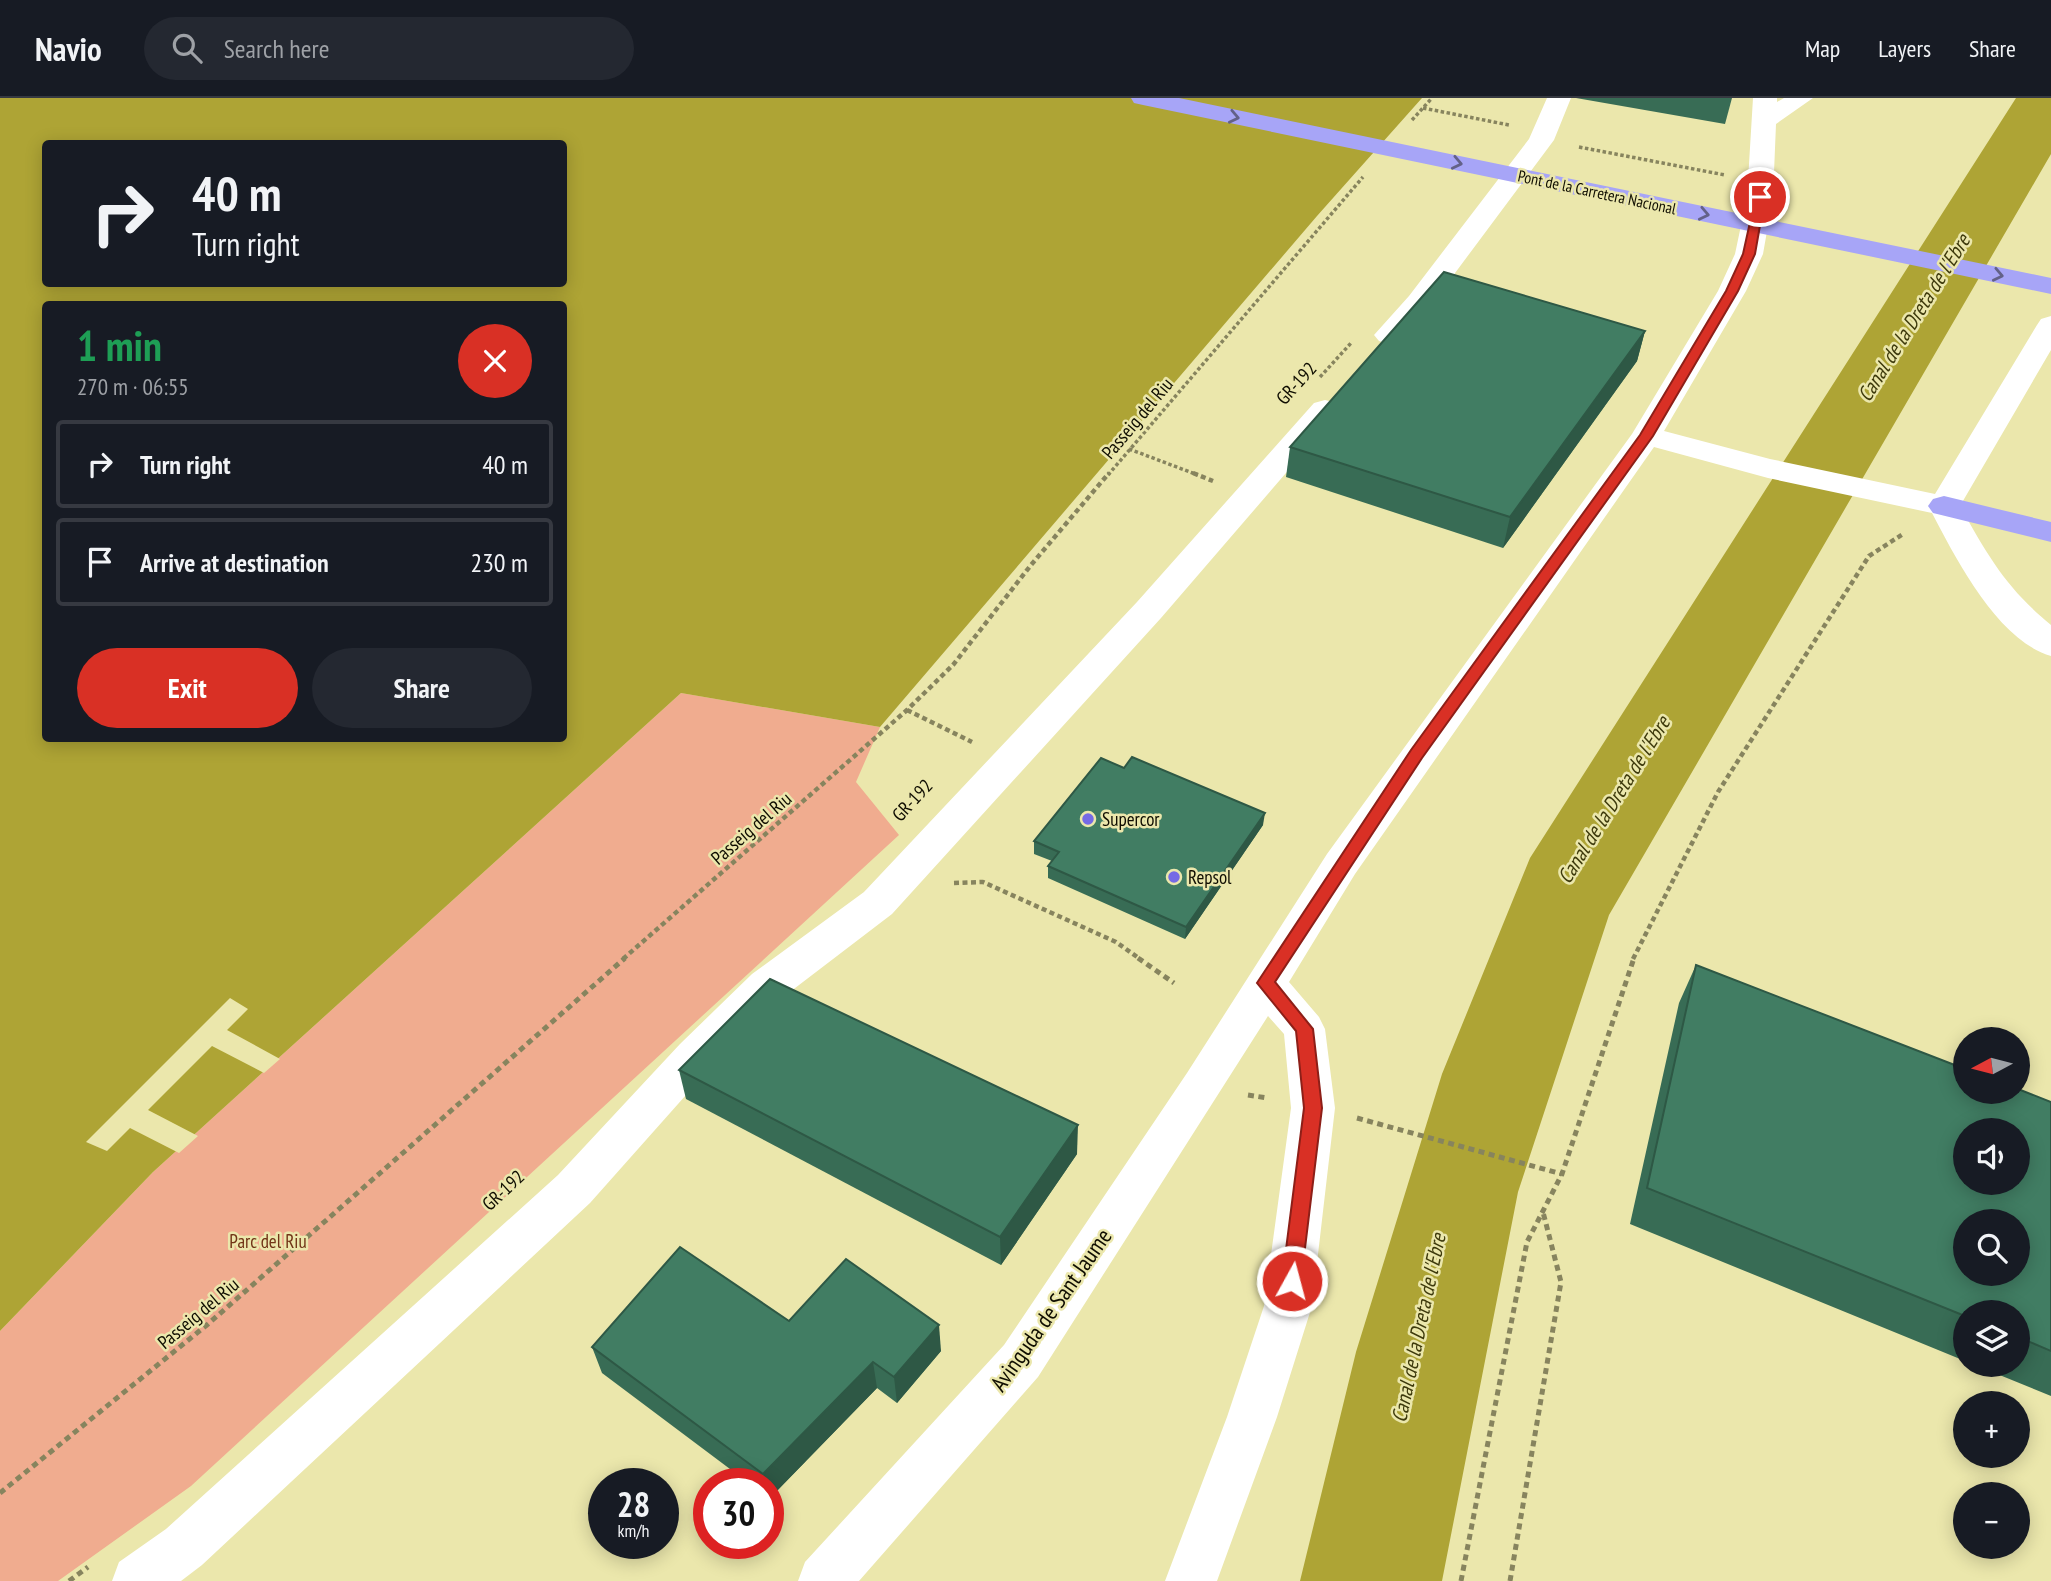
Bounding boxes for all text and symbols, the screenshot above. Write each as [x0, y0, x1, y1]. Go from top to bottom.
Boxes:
search box [144, 17, 634, 80]
text: Navio [35, 27, 102, 70]
icon: search [168, 29, 206, 67]
text: Search here [224, 32, 329, 65]
text: Map [1805, 33, 1840, 64]
text: Layers [1878, 33, 1931, 64]
text: Share [1969, 33, 2016, 64]
one-way arrow [1228, 108, 1240, 123]
one-way arrow [1451, 154, 1463, 169]
text: 40 m [192, 161, 281, 225]
street label: Pont de la Carretera Nacional [1516, 165, 1678, 219]
pin [1730, 167, 1790, 227]
icon: right [77, 168, 168, 259]
icon: arrive [1741, 178, 1779, 216]
one-way arrow [1698, 205, 1710, 220]
text: Turn right [192, 223, 300, 265]
water label: Canal de la Dreta de l'Ebre [1851, 228, 1977, 406]
one-way arrow [1992, 266, 2004, 281]
text: 1 min [77, 318, 162, 373]
button: close [458, 324, 532, 398]
street label: GR-192 [1271, 357, 1321, 409]
text: 270 m · 06:55 [77, 372, 189, 401]
street label: Passeig del Riu [1096, 372, 1178, 464]
icon: right [81, 445, 119, 483]
text: Turn right [140, 448, 231, 481]
text: 40 m [482, 448, 528, 481]
icon: arrive [81, 543, 119, 581]
text: Arrive at destination [140, 546, 329, 579]
text: 230 m [470, 546, 528, 579]
button: Exit [77, 648, 298, 728]
button: Share [312, 648, 532, 728]
water label: Canal de la Dreta de l'Ebre [1551, 710, 1677, 888]
street label: GR-192 [886, 774, 938, 826]
street label: Passeig del Riu [706, 787, 796, 869]
place label: Supercor [1102, 807, 1160, 831]
marker: Supercor [1080, 811, 1096, 827]
place label: Repsol [1188, 865, 1232, 889]
marker: Repsol [1166, 869, 1182, 885]
north arrow [1953, 1027, 2030, 1104]
map controls [1953, 1027, 2030, 1559]
button: sound [1953, 1118, 2030, 1195]
street label: GR-192 [477, 1164, 529, 1216]
button: search [1953, 1209, 2030, 1286]
street label: Avinguda de Sant Jaume [984, 1223, 1118, 1397]
park label: Parc del Riu [229, 1229, 307, 1253]
water label: Canal de la Dreta de l'Ebre [1385, 1230, 1452, 1425]
position arrow [1255, 1244, 1329, 1318]
street label: Passeig del Riu [152, 1272, 244, 1354]
button: layers [1953, 1300, 2030, 1377]
button: + [1953, 1391, 2030, 1468]
speed limit sign: 30 [693, 1468, 784, 1559]
text: 28 [617, 1481, 650, 1527]
button: − [1953, 1482, 2030, 1559]
text: km/h [618, 1519, 649, 1542]

